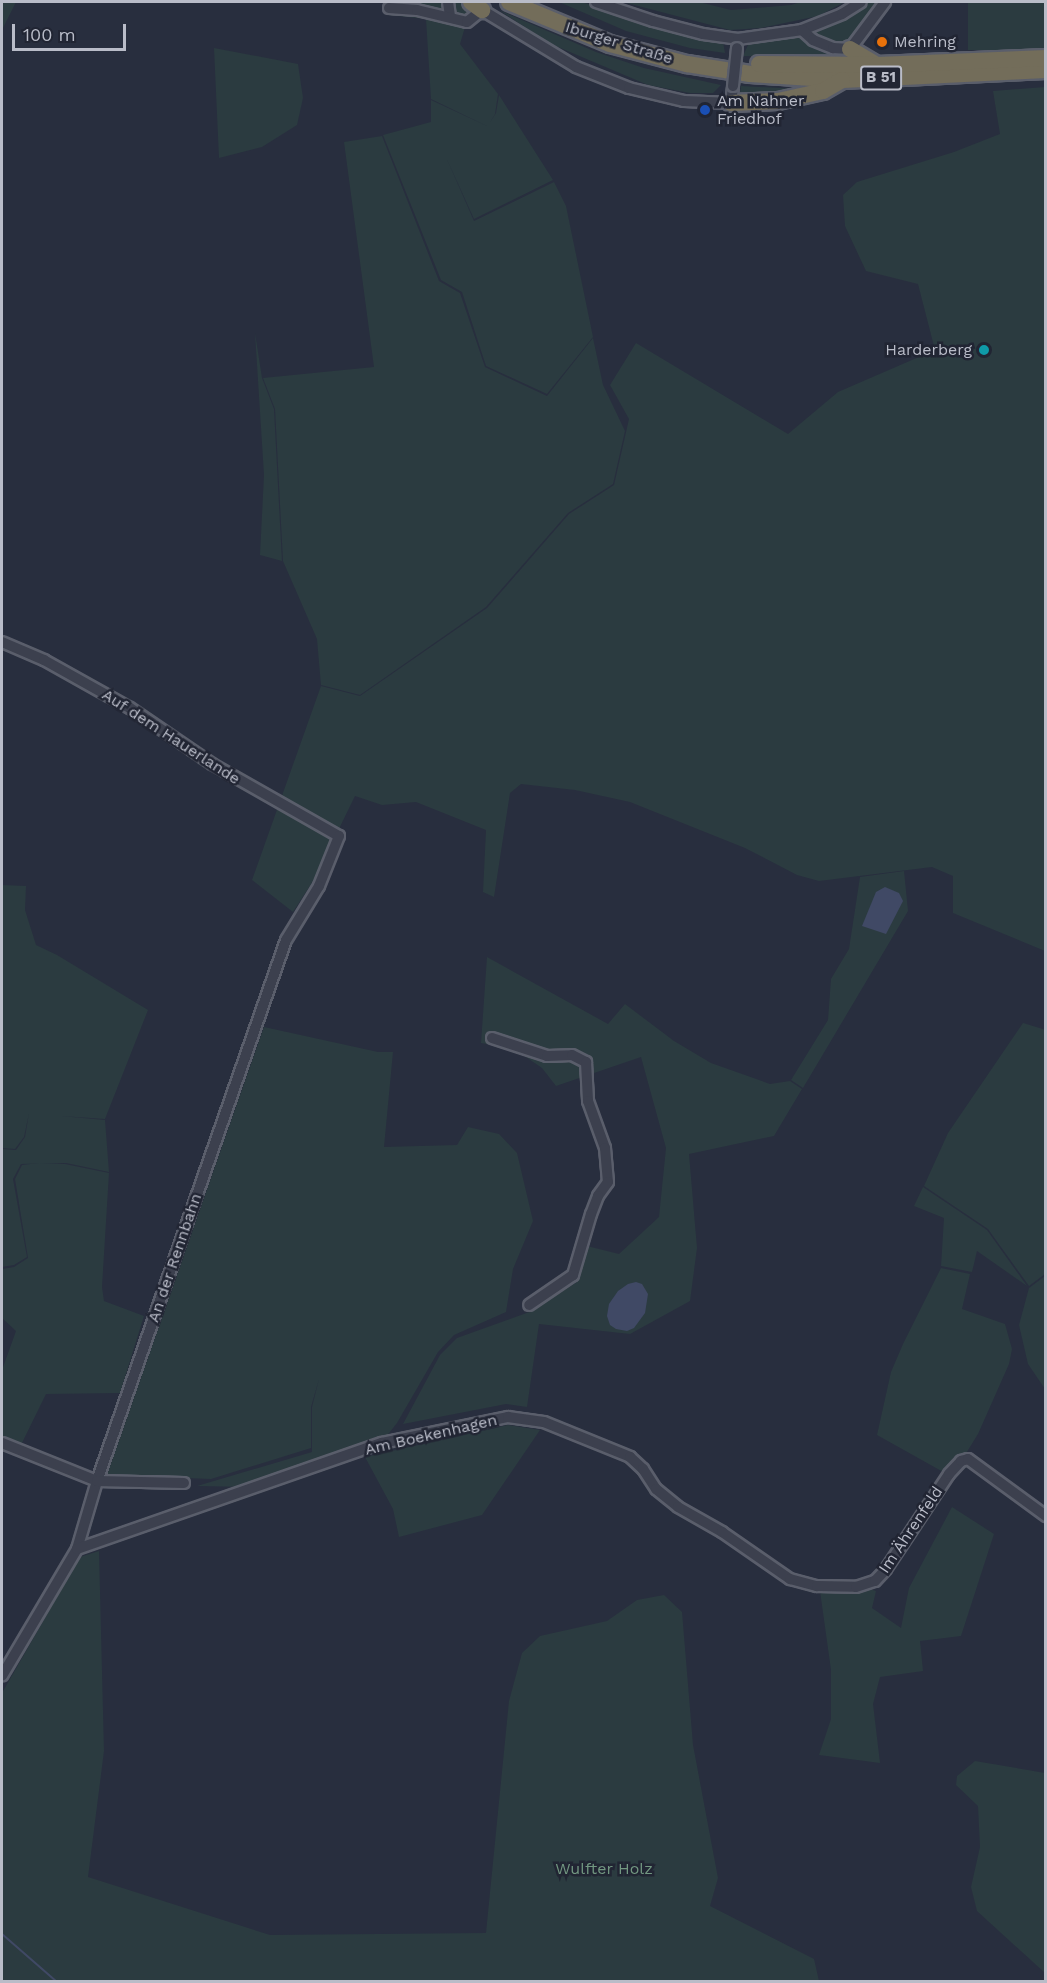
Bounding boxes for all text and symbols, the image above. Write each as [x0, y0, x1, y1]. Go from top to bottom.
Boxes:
scale bar [15, 12, 129, 50]
street label: Iburger Straße [563, 17, 675, 69]
text: 100 m [23, 24, 76, 45]
place label: Mehring [894, 32, 956, 52]
marker: Mehring [875, 35, 889, 49]
road number: B 51 [860, 66, 902, 90]
place label: Am Nahner Friedhof [717, 91, 805, 129]
marker: Am Nahner Friedhof [698, 103, 712, 117]
place label: Harderberg [885, 340, 972, 360]
marker: Harderberg [977, 343, 991, 357]
street label: Auf dem Hauerlande [98, 685, 244, 789]
street label: An der Rennbahn [144, 1191, 206, 1325]
street label: Am Boekenhagen [363, 1410, 499, 1460]
street label: Im Ährenfeld [875, 1483, 947, 1577]
park label: Wulfter Holz [555, 1859, 653, 1879]

